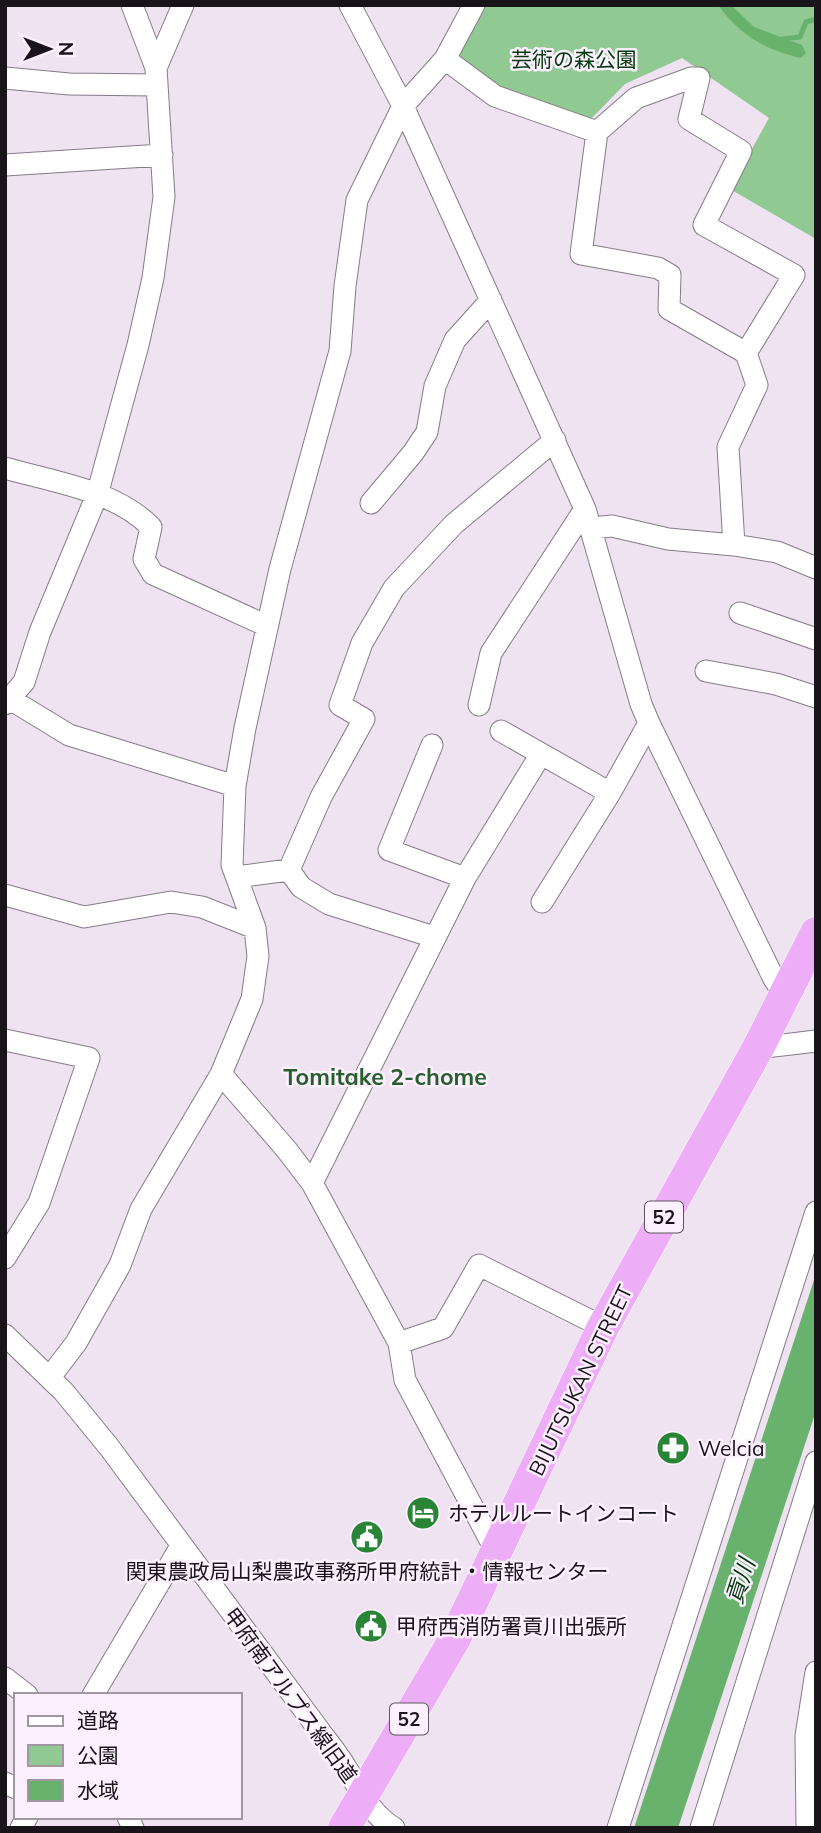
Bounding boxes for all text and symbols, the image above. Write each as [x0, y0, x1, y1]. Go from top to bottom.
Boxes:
north arrow [14, 14, 84, 84]
text: N [54, 42, 78, 56]
park label: 芸術の森公園 [511, 46, 637, 72]
district label: Tomitake 2-chome [283, 1062, 487, 1091]
road number: 52 [645, 1202, 683, 1232]
street label: BIJUTSUKAN STREET [523, 1280, 638, 1480]
pharmacy icon: Welcia [654, 1429, 692, 1467]
place label: Welcia [698, 1435, 765, 1461]
hotel icon: ホテルルートインコート [404, 1494, 442, 1532]
place label: ホテルルートインコート [448, 1500, 679, 1526]
public building icon: 関東農政局山梨農政事務所甲府統計・情報センター [348, 1518, 386, 1556]
water label: 貢川 [719, 1552, 762, 1607]
place label: 関東農政局山梨農政事務所甲府統計・情報センター [126, 1558, 609, 1584]
street label: 甲府南アルプス線旧道 [219, 1602, 363, 1788]
public building icon: 甲府西消防署貢川出張所 [352, 1607, 390, 1645]
place label: 甲府西消防署貢川出張所 [396, 1613, 627, 1639]
legend [14, 1693, 242, 1819]
road number: 52 [390, 1704, 428, 1735]
text: 道路 [77, 1707, 119, 1733]
text: 公園 [77, 1742, 119, 1768]
text: 水域 [77, 1777, 119, 1803]

